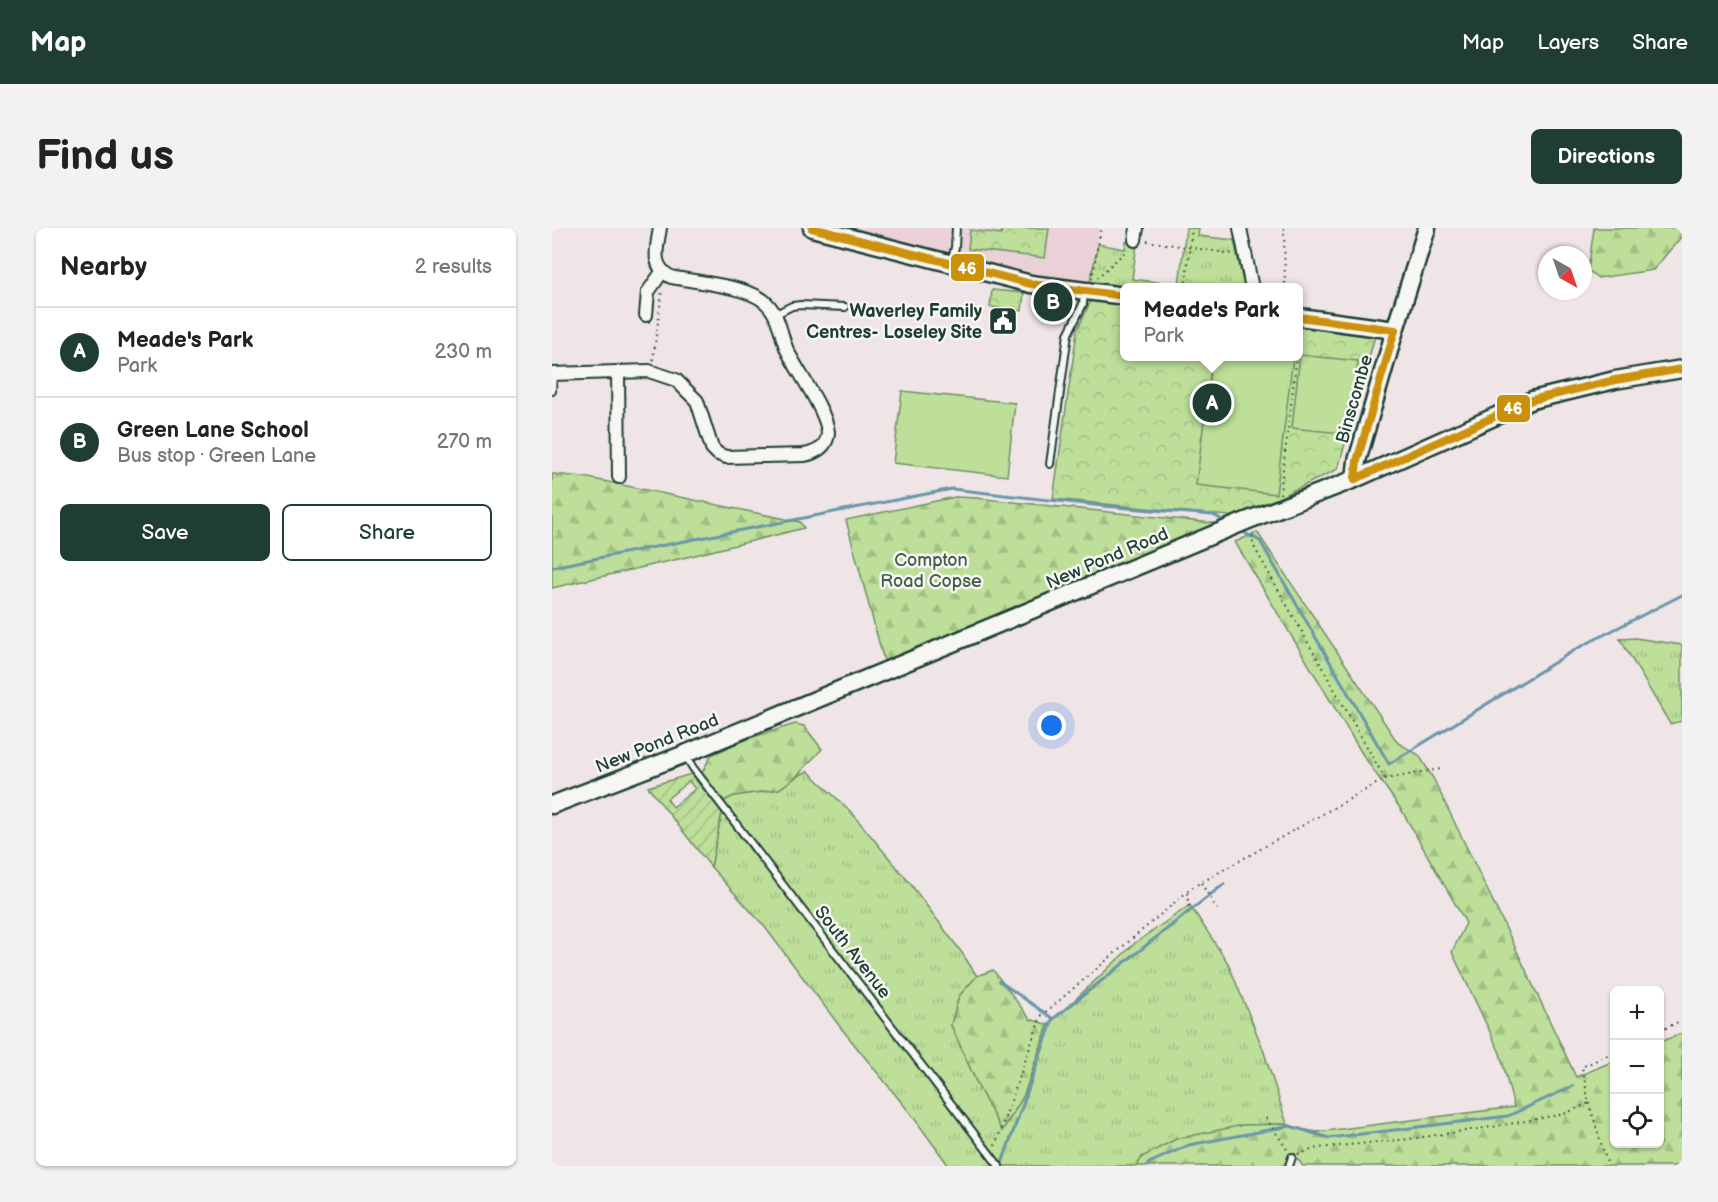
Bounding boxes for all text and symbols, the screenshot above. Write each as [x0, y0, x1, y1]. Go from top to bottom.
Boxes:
text: Map [30, 26, 86, 59]
text: Map [1462, 30, 1504, 55]
text: Layers [1537, 30, 1599, 55]
text: Share [1632, 30, 1688, 55]
button: Directions [1531, 129, 1682, 184]
text: Find us [36, 131, 174, 182]
north arrow [1538, 246, 1592, 300]
text: Nearby [60, 252, 147, 283]
line badge: 46 [950, 253, 985, 282]
text: 2 results [415, 255, 492, 279]
text: 46 [957, 260, 977, 279]
pin: B [1034, 280, 1072, 325]
popup [1120, 283, 1303, 361]
text: Meade's Park [1143, 297, 1280, 324]
place label: Waverley Family Centres- Loseley Site [806, 301, 983, 343]
public building icon: Waverley Family Centres- Loseley Site [987, 305, 1019, 337]
text: Park [1143, 324, 1183, 348]
text: Meade's Park [117, 327, 253, 354]
text: A [73, 340, 86, 364]
text: 230 m [435, 340, 492, 364]
street label: Binscombe [1332, 352, 1377, 446]
text: Park [117, 354, 157, 378]
pin: A [1192, 380, 1232, 426]
line badge: 46 [1496, 394, 1531, 423]
text: 46 [1503, 400, 1523, 419]
text: Green Lane School [117, 417, 309, 444]
text: B [72, 430, 87, 454]
text: 270 m [437, 430, 492, 454]
text: Bus stop · Green Lane [117, 444, 316, 468]
button: Save [60, 504, 270, 561]
button: Share [282, 504, 492, 561]
street label: New Pond Road [1043, 523, 1172, 594]
park label: Compton Road Copse [880, 550, 982, 592]
street label: New Pond Road [593, 709, 722, 778]
your location [1037, 711, 1066, 740]
street label: South Avenue [810, 902, 895, 1003]
map controls [1610, 986, 1664, 1148]
button: + [1610, 986, 1664, 1040]
button: − [1610, 1040, 1664, 1094]
button: locate [1610, 1094, 1664, 1148]

